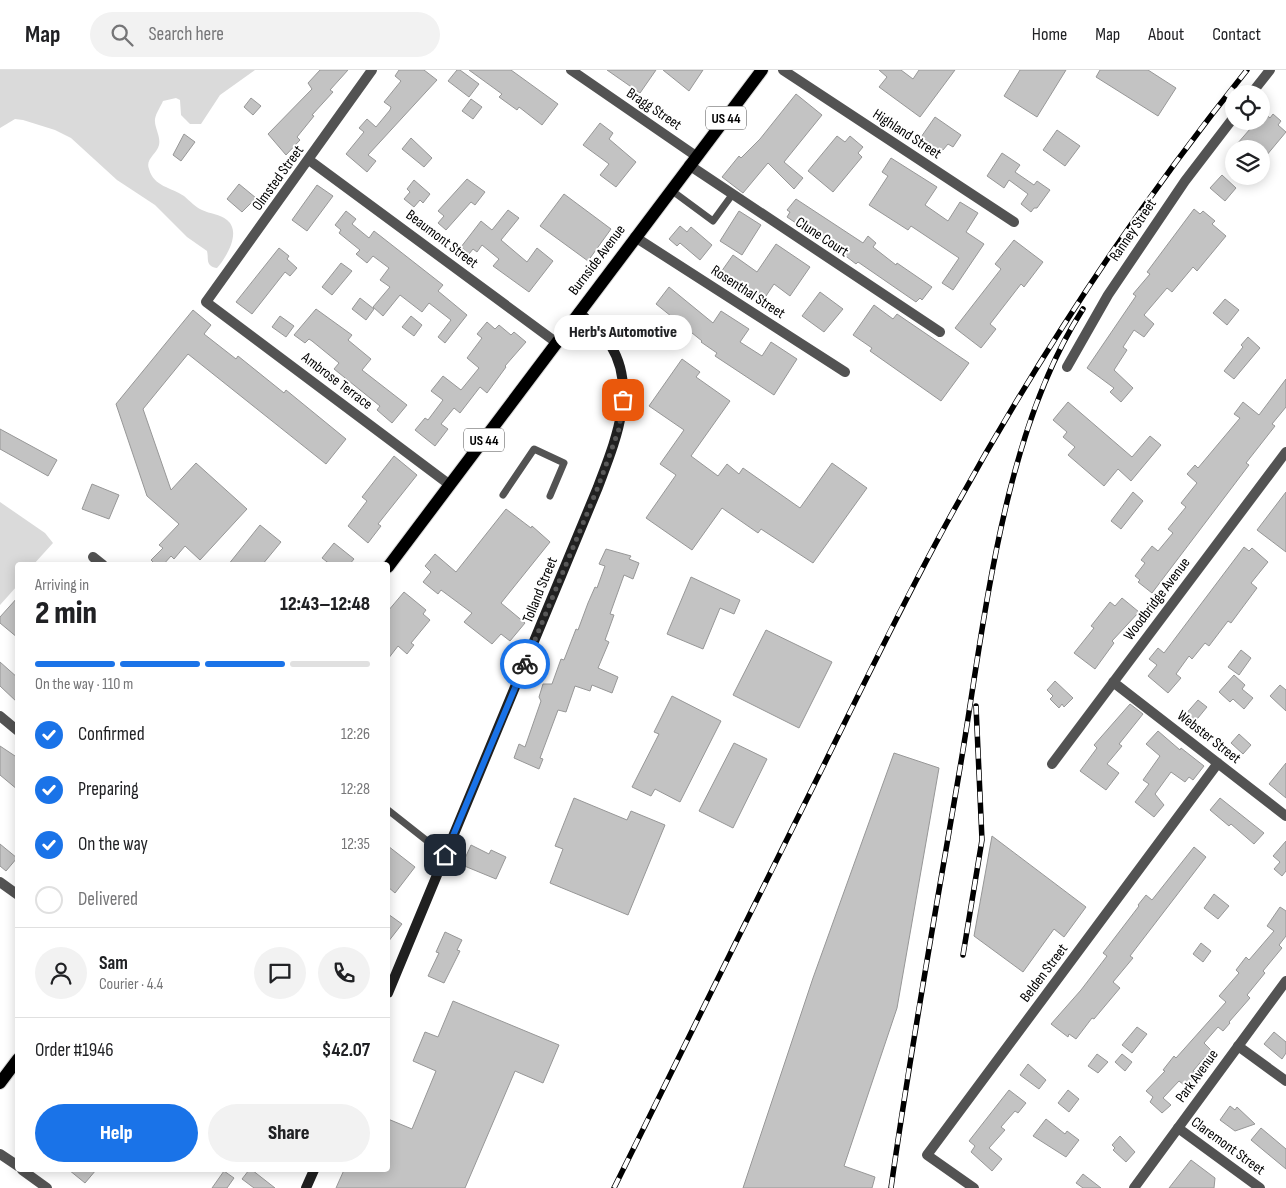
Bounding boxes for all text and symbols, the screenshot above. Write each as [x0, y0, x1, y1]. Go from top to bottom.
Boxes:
search box [90, 12, 440, 57]
text: Map [25, 20, 60, 49]
icon: search [108, 21, 136, 49]
text: Search here [148, 23, 224, 46]
text: Home [1032, 24, 1067, 45]
text: Map [1095, 24, 1120, 45]
text: About [1148, 24, 1184, 45]
text: Contact [1212, 24, 1261, 45]
street label: Bragg Street [623, 84, 686, 135]
map controls [1225, 85, 1270, 185]
button: locate [1225, 85, 1270, 130]
street label: Highland Street [869, 105, 945, 163]
road number: US 44 [706, 106, 746, 129]
button: layers [1225, 140, 1270, 185]
street label: Olmsted Street [248, 141, 308, 214]
street label: Ranney Street [1105, 195, 1161, 265]
street label: Beaumont Street [402, 206, 482, 273]
street label: Clune Court [792, 213, 853, 261]
street label: Burnside Avenue [564, 221, 630, 299]
street label: Rosenthal Street [707, 261, 789, 323]
callout: Herb's Automotive [554, 315, 692, 350]
text: Herb's Automotive [569, 323, 677, 342]
street label: Ambrose Terrace [297, 348, 376, 414]
pin [602, 379, 644, 421]
icon: bag [609, 386, 637, 414]
road number: US 44 [464, 428, 504, 452]
street label: Tolland Street [518, 554, 562, 626]
street label: Woodbridge Avenue [1120, 554, 1194, 644]
text: Arriving in [35, 576, 89, 595]
text: 12:43–12:48 [280, 593, 370, 616]
text: 2 min [35, 594, 97, 633]
courier [500, 639, 550, 689]
icon: bike [511, 650, 539, 678]
text: On the way · 110 m [35, 675, 133, 694]
street label: Webster Street [1173, 706, 1245, 768]
icon: check [35, 721, 63, 749]
text: Confirmed [78, 723, 145, 746]
text: 12:26 [341, 725, 370, 744]
icon: check [35, 776, 63, 804]
text: Preparing [78, 778, 139, 801]
text: 12:28 [341, 780, 370, 799]
icon: check [35, 831, 63, 859]
text: On the way [78, 833, 148, 856]
pin [424, 834, 466, 876]
text: 12:35 [341, 835, 370, 854]
icon: home [431, 841, 459, 869]
text: Delivered [78, 888, 138, 911]
street label: Belden Street [1016, 940, 1072, 1006]
button: person [35, 947, 87, 999]
button: chat [254, 947, 306, 999]
button: phone [318, 947, 370, 999]
text: Sam [99, 952, 128, 975]
text: Courier · 4.4 [99, 975, 163, 994]
text: Order #1946 [35, 1039, 114, 1062]
text: $42.07 [322, 1039, 370, 1062]
street label: Park Avenue [1171, 1046, 1223, 1106]
button: Help [35, 1104, 198, 1162]
button: Share [208, 1104, 370, 1162]
street label: Claremont Street [1187, 1113, 1269, 1179]

